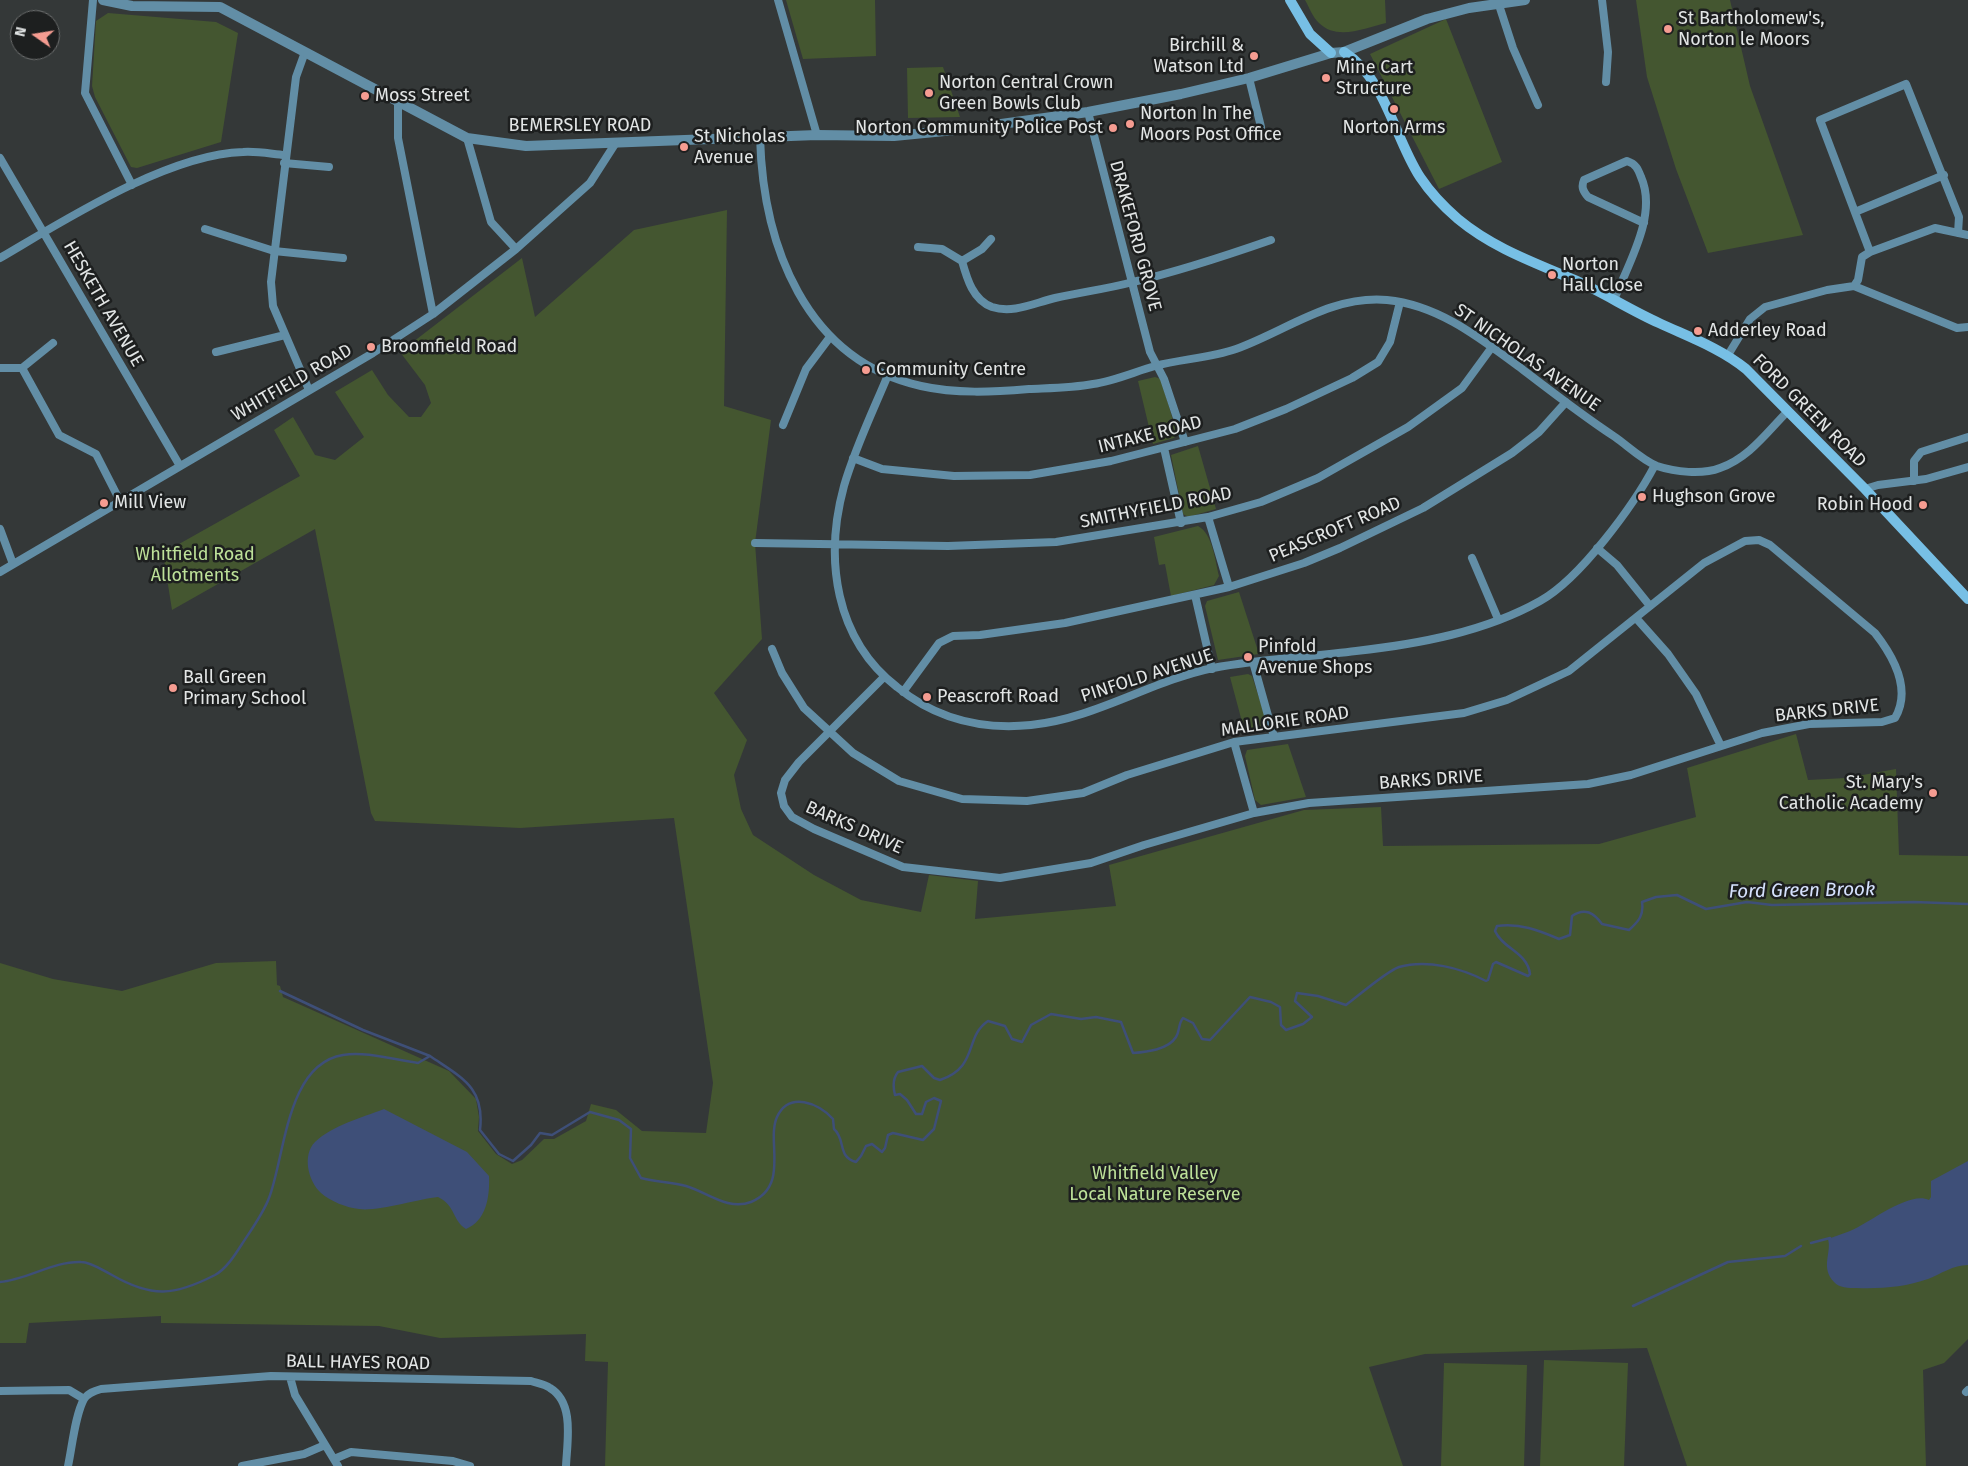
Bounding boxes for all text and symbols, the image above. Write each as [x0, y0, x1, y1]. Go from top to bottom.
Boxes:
place label: St Bartholomew's, Norton le Moors [1678, 8, 1825, 50]
north arrow [10, 10, 60, 60]
marker: St Bartholomew's, Norton le Moors [1662, 23, 1674, 35]
text: N [12, 25, 30, 38]
place label: Birchill & Watson Ltd [1154, 35, 1244, 78]
marker: Birchill & Watson Ltd [1248, 50, 1260, 62]
place label: Mine Cart Structure [1336, 57, 1413, 100]
place label: Norton Central Crown Green Bowls Club [939, 72, 1114, 115]
marker: Mine Cart Structure [1320, 72, 1332, 84]
place label: Moss Street [375, 85, 470, 107]
marker: Norton Central Crown Green Bowls Club [923, 87, 935, 99]
marker: Moss Street [359, 90, 371, 102]
place label: Norton In The Moors Post Office [1140, 103, 1282, 146]
marker: Norton Arms [1388, 103, 1400, 115]
street label: BEMERSLEY ROAD [509, 115, 651, 137]
place label: Norton Community Police Post [855, 117, 1103, 139]
place label: Norton Arms [1343, 117, 1445, 139]
marker: Norton In The Moors Post Office [1124, 118, 1136, 130]
marker: Norton Community Police Post [1107, 122, 1119, 134]
place label: St Nicholas Avenue [694, 126, 785, 168]
marker: St Nicholas Avenue [678, 141, 690, 153]
street label: DRAKEFORD GROVE [1104, 158, 1166, 314]
street label: HESKETH AVENUE [58, 237, 148, 371]
place label: Norton Hall Close [1562, 254, 1643, 296]
marker: Norton Hall Close [1546, 269, 1558, 281]
street label: ST NICHOLAS AVENUE [1450, 299, 1604, 417]
place label: Adderley Road [1708, 320, 1827, 342]
marker: Adderley Road [1692, 325, 1704, 337]
place label: Broomfield Road [381, 336, 517, 358]
street label: WHITFIELD ROAD [228, 340, 356, 426]
marker: Broomfield Road [365, 341, 377, 353]
street label: FORD GREEN ROAD [1748, 350, 1870, 472]
place label: Community Centre [876, 359, 1026, 381]
marker: Community Centre [860, 364, 872, 376]
street label: INTAKE ROAD [1096, 412, 1204, 458]
street label: SMITHYFIELD ROAD [1078, 483, 1234, 533]
place label: Hughson Grove [1652, 486, 1776, 508]
marker: Hughson Grove [1636, 491, 1648, 503]
place label: Mill View [114, 492, 186, 514]
street label: PEASCROFT ROAD [1266, 492, 1404, 568]
place label: Robin Hood [1817, 494, 1913, 516]
marker: Mill View [98, 497, 110, 509]
marker: Robin Hood [1917, 499, 1929, 511]
park label: Whitfield Road Allotments [135, 544, 255, 586]
place label: Pinfold Avenue Shops [1258, 636, 1372, 679]
street label: PINFOLD AVENUE [1078, 644, 1216, 708]
marker: Pinfold Avenue Shops [1242, 651, 1254, 663]
place label: Ball Green Primary School [183, 667, 306, 710]
marker: Ball Green Primary School [167, 682, 179, 694]
place label: Peascroft Road [937, 686, 1059, 708]
marker: Peascroft Road [921, 691, 933, 703]
street label: BARKS DRIVE [1774, 695, 1880, 727]
street label: MALLORIE ROAD [1219, 702, 1351, 742]
street label: BARKS DRIVE [1378, 766, 1484, 794]
place label: St. Mary's Catholic Academy [1779, 772, 1923, 814]
marker: St. Mary's Catholic Academy [1927, 787, 1939, 799]
street label: BARKS DRIVE [802, 797, 906, 859]
water label: Ford Green Brook [1728, 878, 1876, 904]
park label: Whitfield Valley Local Nature Reserve [1069, 1163, 1241, 1206]
street label: BALL HAYES ROAD [286, 1351, 430, 1375]

